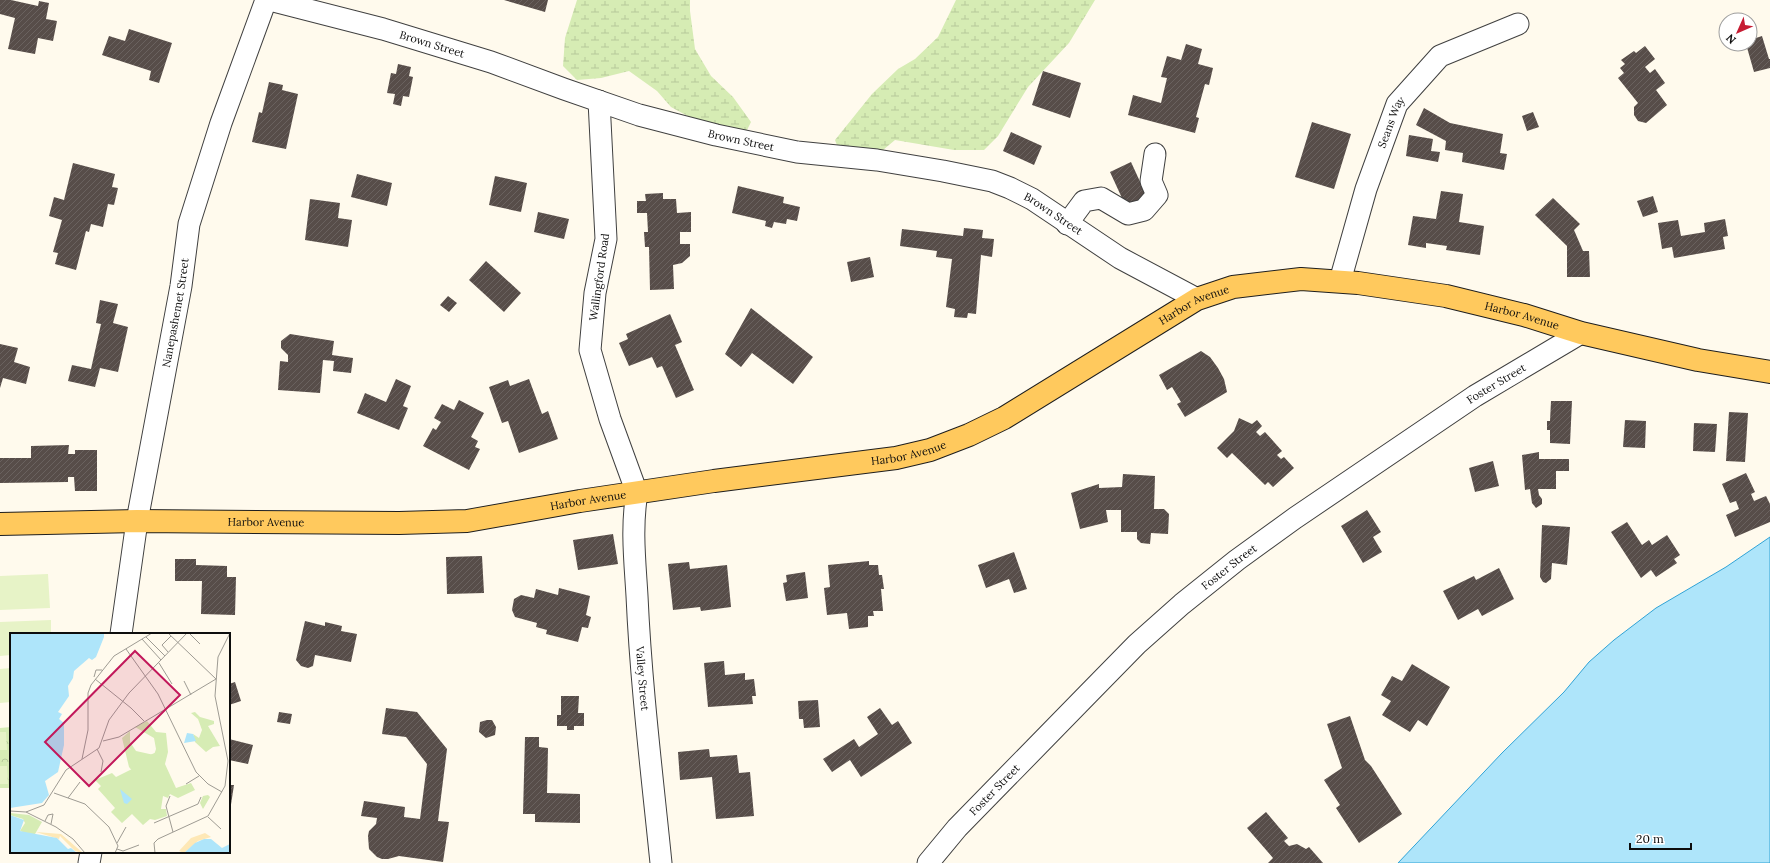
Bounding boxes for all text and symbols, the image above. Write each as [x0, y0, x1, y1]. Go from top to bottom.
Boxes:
north arrow [1718, 12, 1758, 52]
street label: Brown Street [398, 27, 467, 61]
text: N [1723, 31, 1739, 47]
street label: Seans Way [1375, 93, 1408, 150]
street label: Brown Street [706, 126, 776, 154]
street label: Brown Street [1022, 189, 1086, 238]
street label: Wallingford Road [586, 232, 612, 322]
street label: Nanepashemet Street [159, 256, 192, 368]
street label: Harbor Avenue [1156, 282, 1231, 328]
street label: Harbor Avenue [1483, 299, 1561, 333]
street label: Foster Street [1464, 360, 1529, 407]
street label: Harbor Avenue [870, 437, 948, 468]
street label: Harbor Avenue [549, 487, 627, 513]
street label: Harbor Avenue [228, 515, 304, 529]
street label: Foster Street [1198, 541, 1260, 593]
inset map [10, 633, 230, 853]
street label: Valley Street [633, 645, 652, 712]
street label: Foster Street [966, 760, 1023, 818]
scale bar [1630, 825, 1691, 851]
text: 20 m [1636, 831, 1664, 846]

